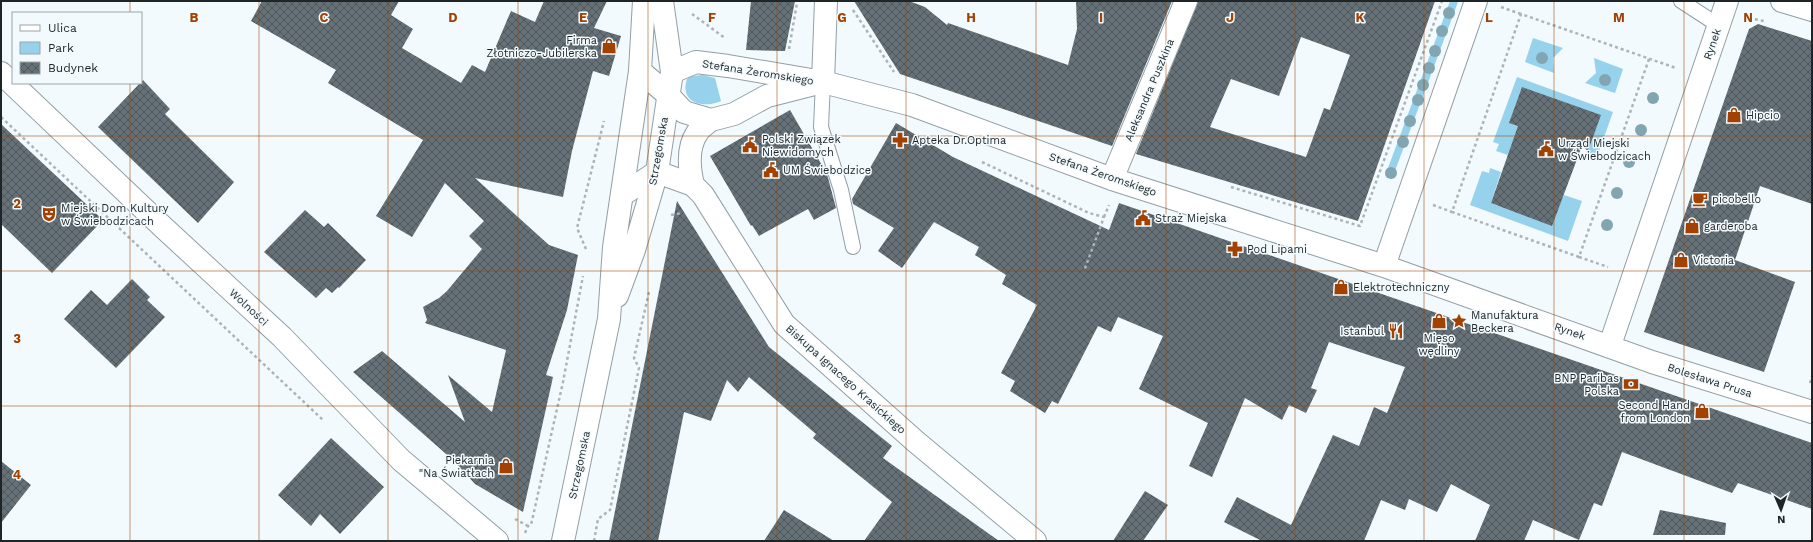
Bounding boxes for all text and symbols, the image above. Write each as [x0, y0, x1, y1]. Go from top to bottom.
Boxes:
text: B [190, 10, 199, 25]
text: C [320, 10, 329, 25]
text: D [448, 10, 458, 25]
text: E [579, 10, 587, 25]
text: F [708, 10, 716, 25]
text: G [837, 10, 847, 25]
text: H [966, 10, 976, 25]
text: I [1099, 10, 1103, 25]
text: J [1226, 10, 1234, 25]
text: K [1355, 10, 1365, 25]
text: L [1485, 10, 1493, 25]
text: M [1613, 10, 1625, 25]
text: N [1743, 10, 1753, 25]
legend [12, 12, 142, 84]
text: Ulica [48, 21, 77, 35]
street label: Rynek [1701, 27, 1724, 61]
place label: Firma Złotniczo-Jubilerska [487, 34, 597, 60]
shop icon: Firma Złotniczo-Jubilerska [600, 37, 618, 55]
street label: Aleksandra Puszkina [1122, 37, 1177, 143]
text: Park [48, 41, 74, 55]
street label: Stefana Żeromskiego [701, 56, 815, 88]
text: Budynek [48, 61, 98, 75]
shop icon: Hipcio [1725, 106, 1743, 124]
place label: Hipcio [1746, 109, 1780, 122]
street label: Strzegomska [646, 116, 671, 186]
pharmacy icon: Apteka Dr.Optima [891, 131, 909, 149]
place label: Polski Związek Niewidomych [762, 133, 841, 159]
place label: Apteka Dr.Optima [912, 134, 1006, 147]
public building icon: Polski Związek Niewidomych [741, 136, 759, 154]
place label: Urząd Miejski w Świebodzicach [1558, 137, 1651, 163]
public building icon: Urząd Miejski w Świebodzicach [1537, 140, 1555, 158]
street label: Stefana Żeromskiego [1047, 149, 1159, 199]
public building icon: UM Świebodzice [762, 161, 780, 179]
place label: UM Świebodzice [783, 163, 871, 177]
cafe icon: picobello [1691, 190, 1709, 208]
place label: picobello [1712, 193, 1761, 206]
text: 2 [13, 196, 21, 211]
place label: Miejski Dom Kultury w Świebodzicach [61, 202, 169, 228]
theatre icon: Miejski Dom Kultury w Świebodzicach [40, 205, 58, 223]
public building icon: Straż Miejska [1134, 209, 1152, 227]
place label: Straż Miejska [1155, 212, 1227, 225]
shop icon: garderoba [1683, 217, 1701, 235]
place label: garderoba [1704, 220, 1758, 233]
pharmacy icon: Pod Lipami [1226, 240, 1244, 258]
place label: Pod Lipami [1247, 243, 1307, 256]
shop icon: Victoria [1672, 251, 1690, 269]
place label: Victoria [1693, 254, 1734, 267]
shop icon: Elektrotechniczny [1332, 278, 1350, 296]
place label: Elektrotechniczny [1353, 281, 1450, 294]
street label: Wolności [227, 286, 271, 329]
place label: Manufaktura Beckera [1471, 309, 1539, 335]
shop icon: Mięso wędliny [1430, 312, 1448, 330]
place icon: Manufaktura Beckera [1450, 312, 1468, 330]
street label: Rynek [1553, 320, 1587, 343]
street label: Biskupa Ignacego Krasickiego [783, 322, 908, 437]
restaurant icon: Istanbul [1387, 322, 1405, 340]
place label: Istanbul [1340, 325, 1385, 338]
text: 3 [13, 331, 21, 346]
place label: Mięso wędliny [1419, 332, 1460, 358]
street label: Bolesława Prusa [1666, 361, 1754, 400]
place label: BNP Paribas Polska [1554, 372, 1619, 398]
bank icon: BNP Paribas Polska [1622, 375, 1640, 393]
place label: Second Hand from London [1618, 399, 1690, 425]
shop icon: Second Hand from London [1693, 402, 1711, 420]
street label: Strzegomska [566, 430, 593, 500]
place label: Piekarnia "Na Światłach [419, 454, 494, 480]
shop icon: Piekarnia "Na Światłach [497, 457, 515, 475]
text: 4 [13, 467, 22, 482]
north arrow [1761, 490, 1801, 530]
text: N [1777, 513, 1786, 526]

